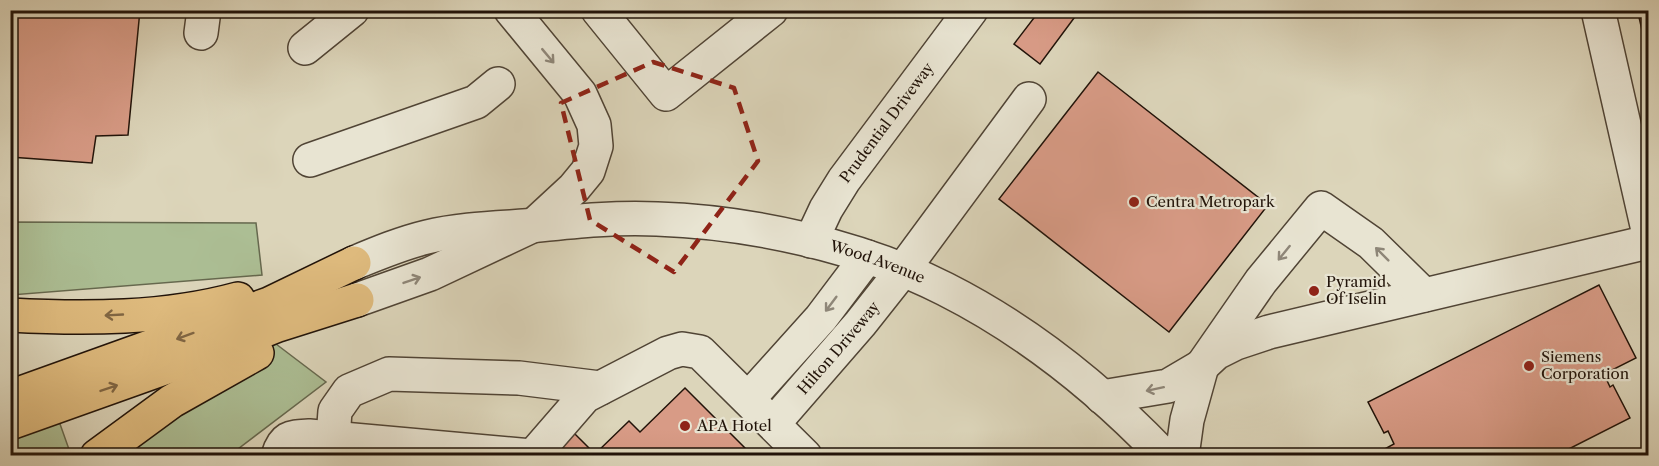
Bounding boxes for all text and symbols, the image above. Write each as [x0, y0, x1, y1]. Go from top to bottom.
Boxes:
one-way arrow [541, 47, 554, 63]
street label: Prudential Driveway [835, 58, 938, 186]
place label: Centra Metropark [1146, 192, 1276, 211]
marker: Centra Metropark [1127, 195, 1141, 209]
street label: Wood Avenue [827, 236, 928, 287]
one-way arrow [1277, 245, 1291, 260]
one-way arrow [1374, 247, 1389, 261]
place label: Pyramid Of Iselin [1326, 272, 1387, 308]
one-way arrow [402, 274, 421, 285]
marker: Pyramid Of Iselin [1307, 284, 1321, 298]
one-way arrow [825, 296, 838, 312]
street label: Hilton Driveway [793, 297, 884, 398]
one-way arrow [104, 310, 124, 321]
one-way arrow [176, 331, 195, 342]
place label: Siemens Corporation [1541, 347, 1630, 383]
marker: Siemens Corporation [1522, 359, 1536, 373]
one-way arrow [99, 381, 118, 392]
one-way arrow [1146, 384, 1165, 395]
place label: APA Hotel [696, 416, 772, 435]
marker: APA Hotel [678, 419, 692, 433]

